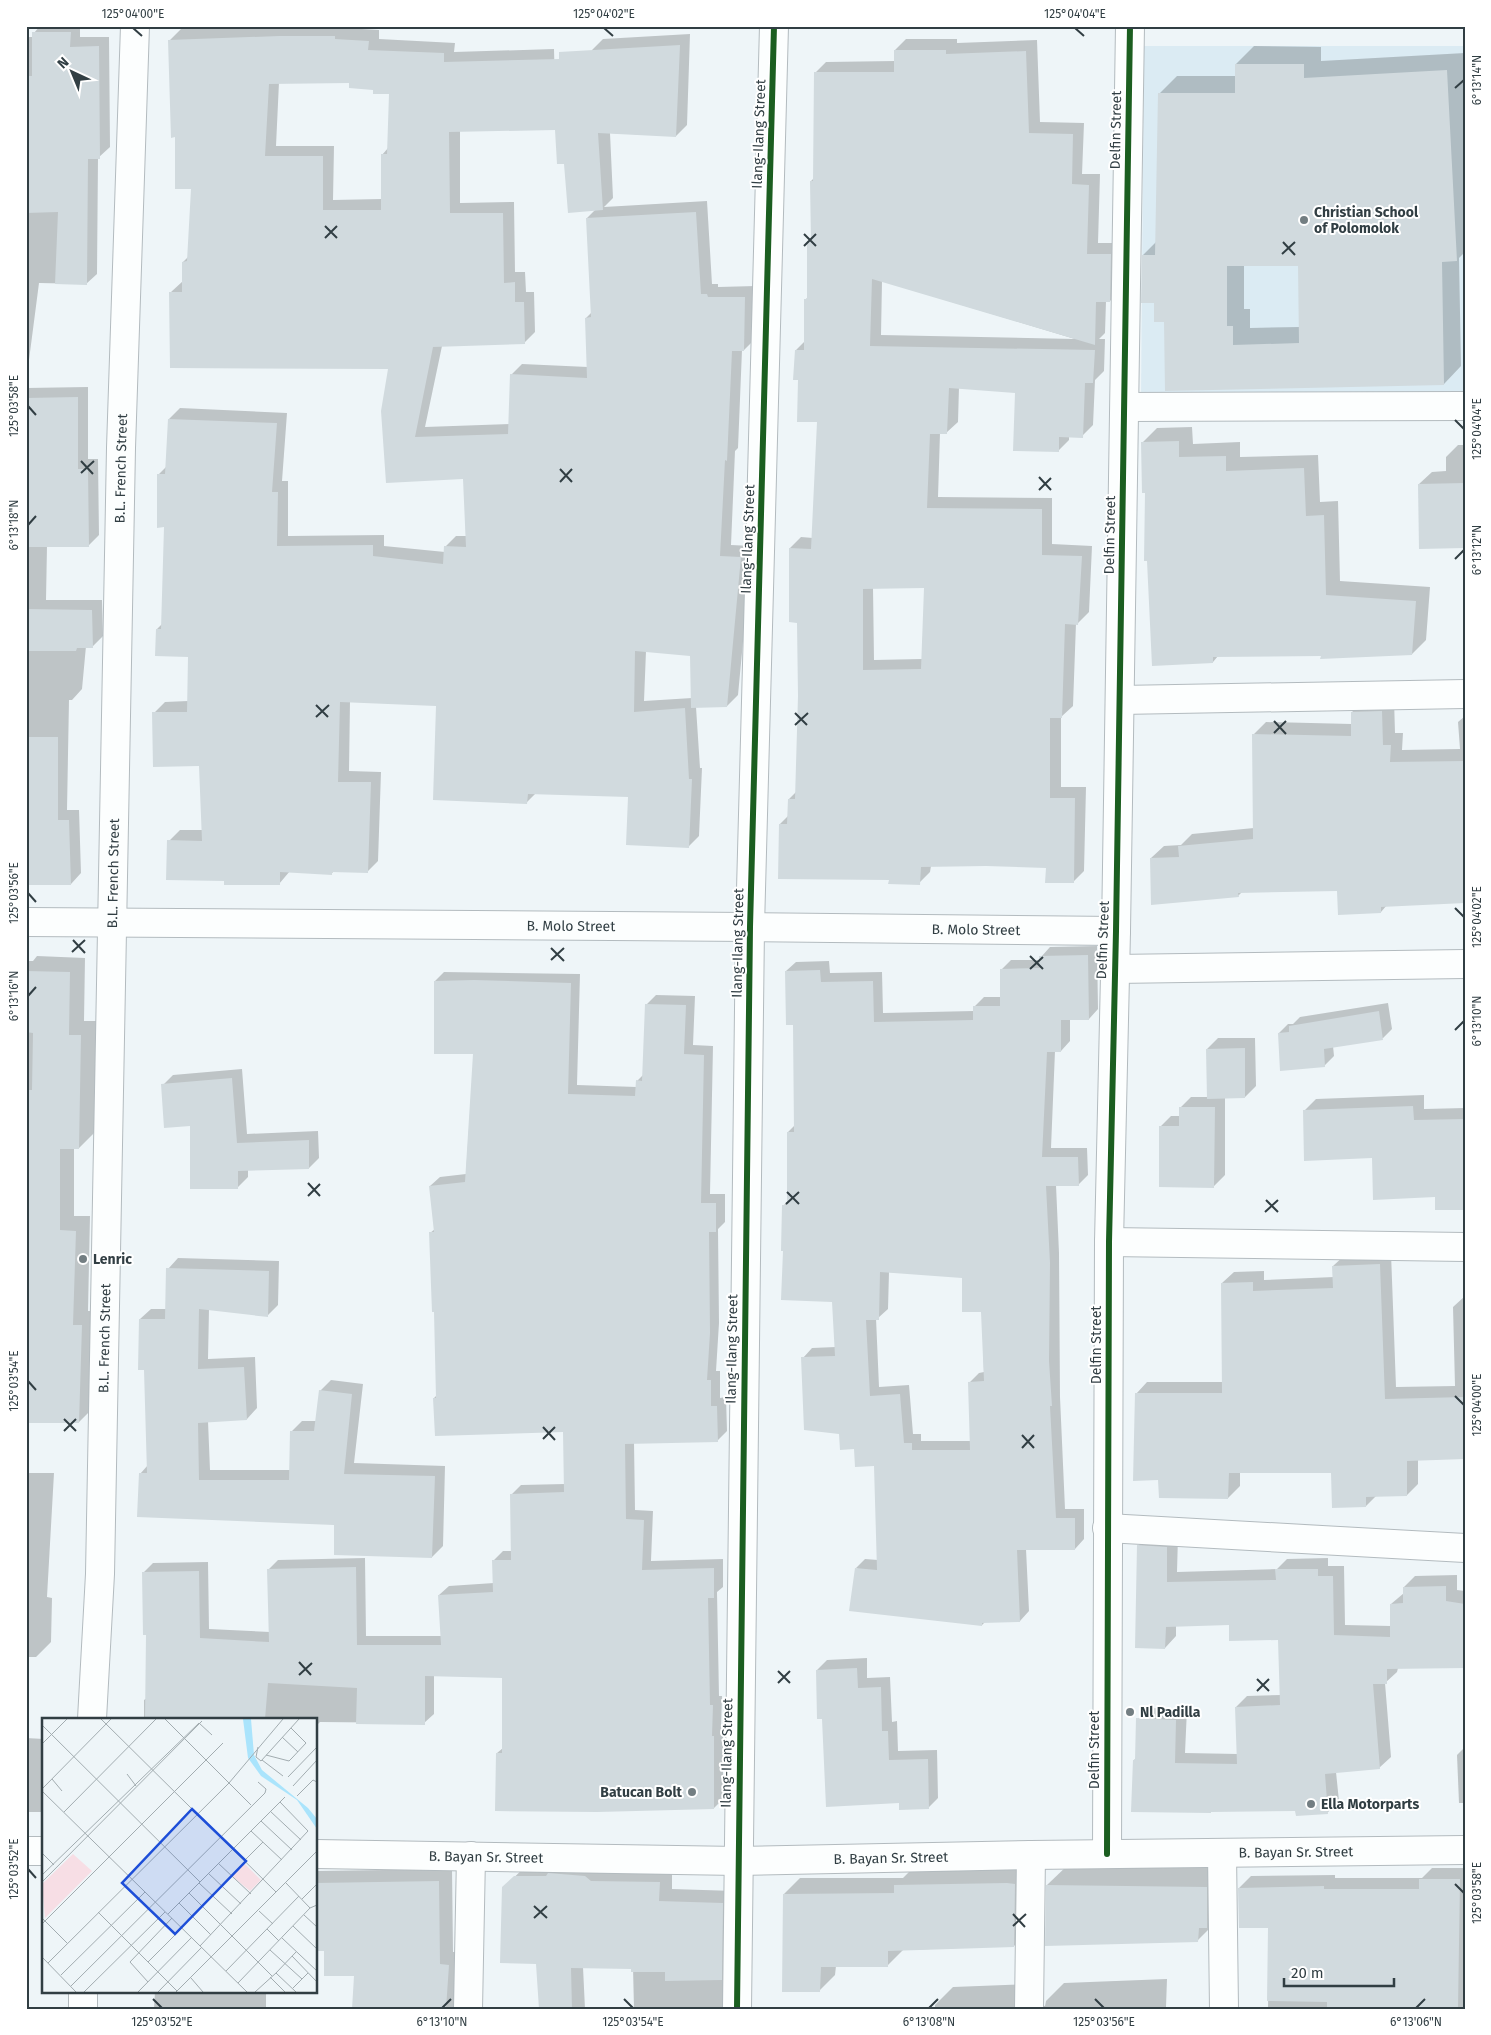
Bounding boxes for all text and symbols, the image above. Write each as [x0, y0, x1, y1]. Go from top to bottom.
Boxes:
text: 125°04'00"E [102, 7, 164, 21]
text: 125°04'02"E [573, 7, 635, 21]
text: 125°04'04"E [1044, 7, 1106, 21]
north arrow [48, 48, 98, 98]
text: N [54, 54, 73, 72]
text: 6°13'14"N [1470, 55, 1484, 105]
street label: Ilang-Ilang Street [749, 78, 769, 189]
street label: Delfin Street [1107, 90, 1125, 169]
place label: Christian School of Polomolok [1314, 204, 1419, 237]
marker: Christian School of Polomolok [1298, 214, 1310, 226]
text: 125°03'58"E [7, 375, 21, 437]
text: 125°04'04"E [1470, 398, 1484, 460]
street label: B.L. French Street [111, 412, 131, 523]
street label: Ilang-Ilang Street [738, 483, 758, 594]
street label: Delfin Street [1101, 495, 1119, 574]
text: 6°13'18"N [7, 500, 21, 550]
text: 6°13'12"N [1470, 525, 1484, 575]
street label: B.L. French Street [104, 817, 123, 928]
text: 125°03'56"E [7, 862, 21, 924]
text: 125°04'02"E [1470, 886, 1484, 948]
street label: Ilang-Ilang Street [729, 887, 747, 998]
street label: Delfin Street [1093, 899, 1113, 980]
street label: B. Molo Street [527, 917, 616, 935]
street label: B. Molo Street [932, 920, 1021, 938]
text: 6°13'16"N [7, 971, 21, 1021]
text: 6°13'10"N [1470, 995, 1484, 1047]
place label: Lenric [93, 1251, 132, 1268]
marker: Lenric [77, 1253, 89, 1265]
street label: B.L. French Street [95, 1282, 114, 1393]
street label: Ilang-Ilang Street [723, 1293, 741, 1404]
street label: Delfin Street [1088, 1305, 1105, 1384]
text: 125°03'54"E [7, 1350, 21, 1412]
text: 125°04'00"E [1470, 1374, 1484, 1436]
street label: Ilang-Ilang Street [718, 1697, 736, 1808]
place label: Nl Padilla [1140, 1704, 1201, 1721]
marker: Nl Padilla [1124, 1706, 1136, 1718]
street label: Delfin Street [1086, 1710, 1103, 1789]
inset map [42, 1718, 318, 1992]
place label: Batucan Bolt [600, 1784, 683, 1801]
marker: Batucan Bolt [686, 1786, 698, 1798]
place label: Ella Motorparts [1321, 1796, 1420, 1813]
marker: Ella Motorparts [1305, 1798, 1317, 1810]
text: 125°03'52"E [7, 1838, 21, 1900]
street label: B. Bayan Sr. Street [1238, 1843, 1354, 1861]
street label: B. Bayan Sr. Street [428, 1847, 544, 1866]
street label: B. Bayan Sr. Street [833, 1848, 949, 1868]
text: 125°03'58"E [1470, 1862, 1484, 1924]
scale bar [1284, 1955, 1394, 1987]
text: 20 m [1291, 1964, 1324, 1982]
text: 125°03'52"E [131, 2015, 193, 2029]
text: 6°13'10"N [416, 2015, 468, 2029]
text: 125°03'54"E [602, 2015, 664, 2029]
text: 6°13'08"N [903, 2015, 955, 2029]
text: 125°03'56"E [1073, 2015, 1135, 2029]
text: 6°13'06"N [1390, 2015, 1442, 2029]

